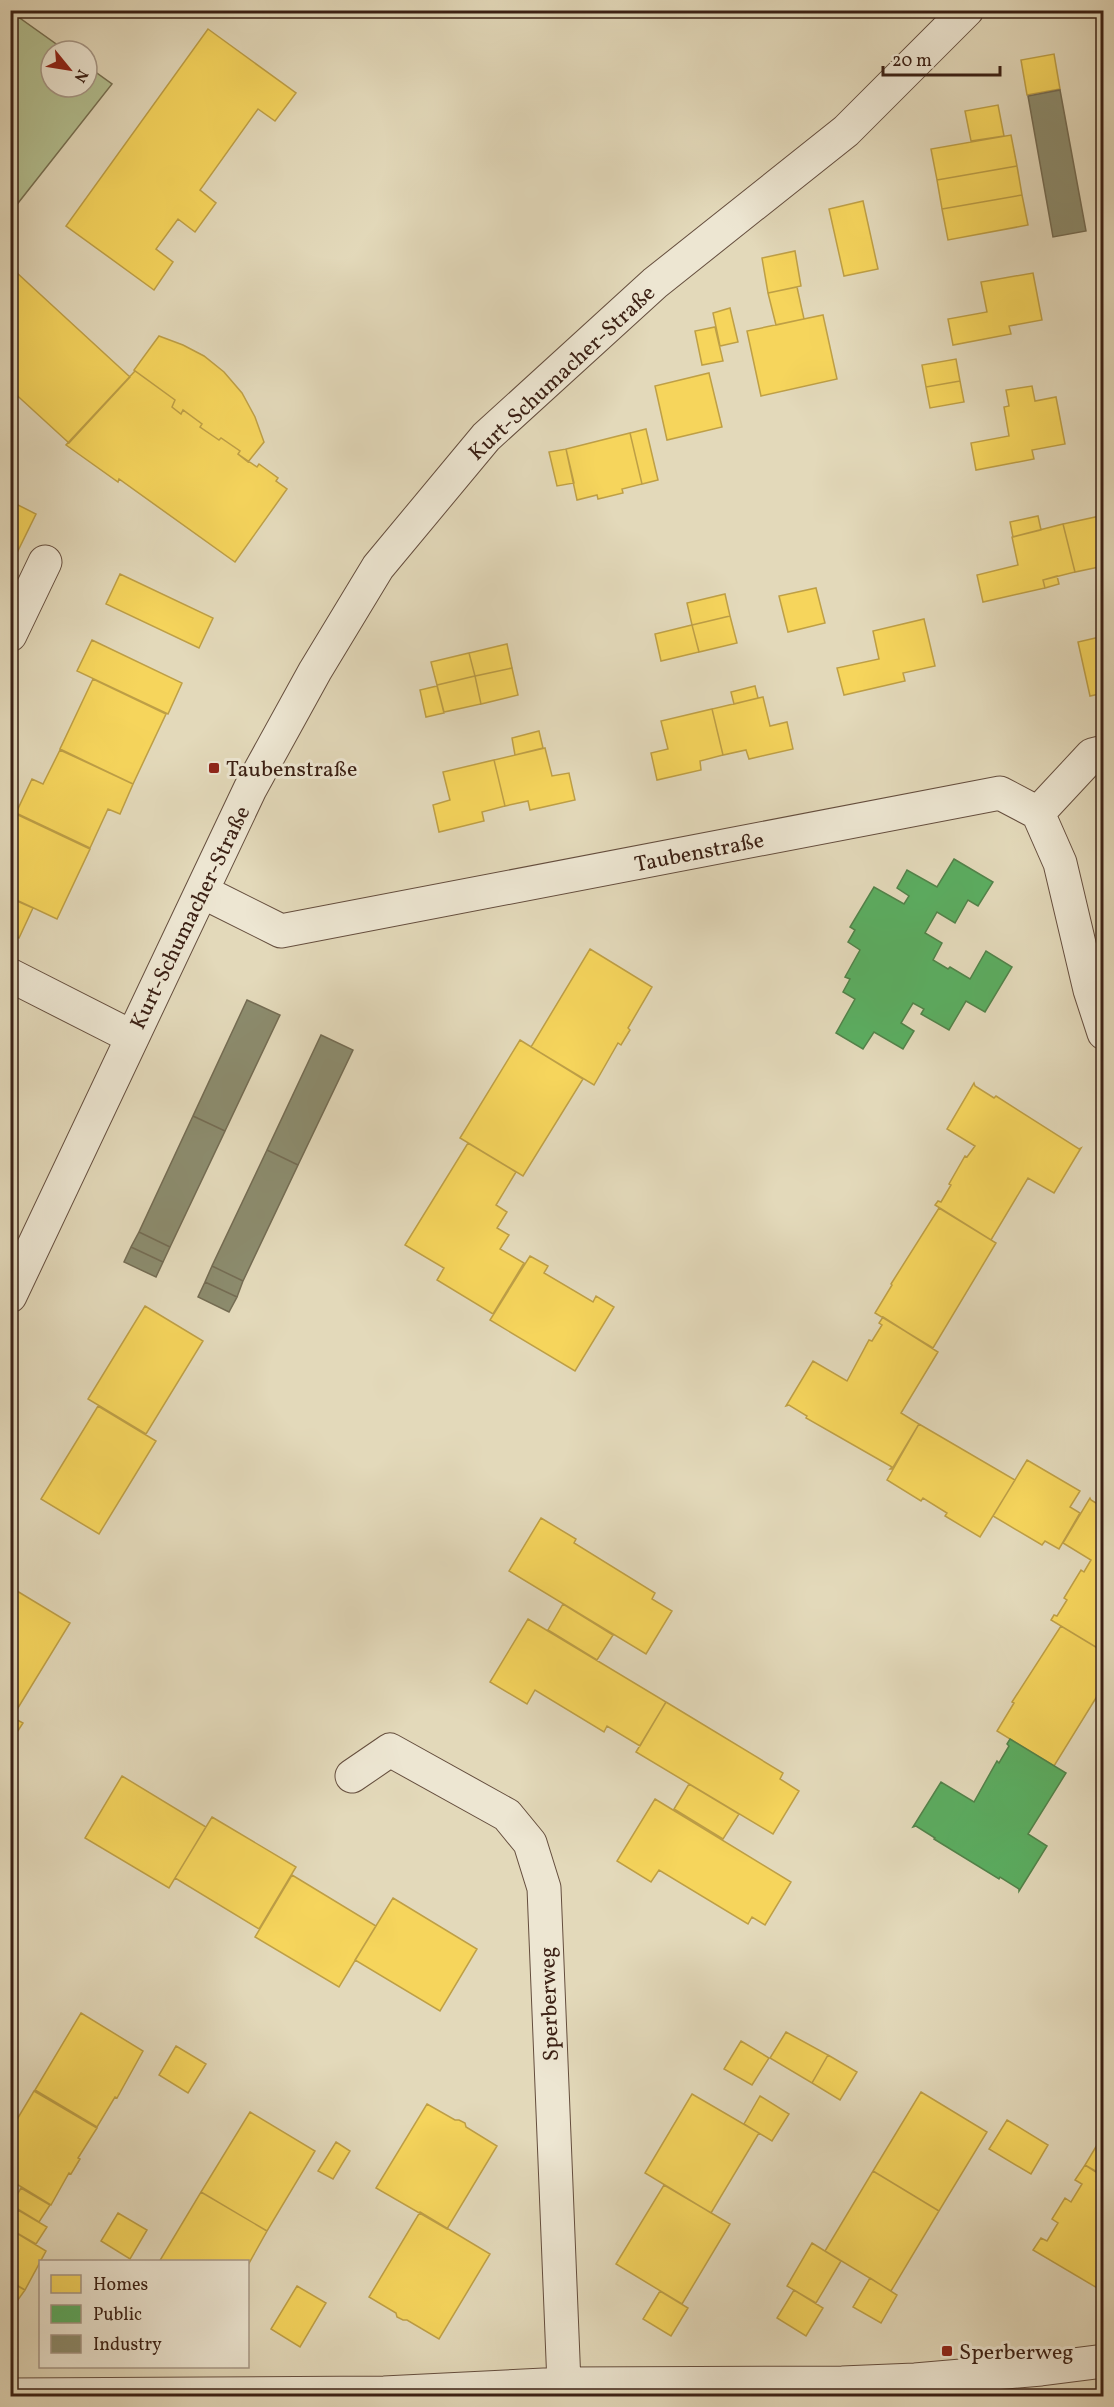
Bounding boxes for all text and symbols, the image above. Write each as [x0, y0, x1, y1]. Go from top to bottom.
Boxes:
north arrow [39, 39, 99, 99]
scale bar [883, 39, 1000, 77]
text: 20 m [892, 49, 932, 74]
text: N [68, 65, 93, 86]
street label: Kurt-Schumacher-Straße [462, 279, 663, 469]
place label: Taubenstraße [226, 755, 357, 786]
marker: Taubenstraße [207, 761, 221, 775]
street label: Kurt-Schumacher-Straße [124, 801, 259, 1035]
street label: Taubenstraße [632, 826, 767, 881]
street label: Sperberweg [533, 1946, 568, 2062]
legend [39, 2260, 249, 2368]
text: Homes [93, 2273, 148, 2298]
text: Public [93, 2303, 142, 2328]
text: Industry [93, 2333, 162, 2358]
place label: Sperberweg [959, 2338, 1074, 2369]
marker: Sperberweg [940, 2344, 954, 2358]

